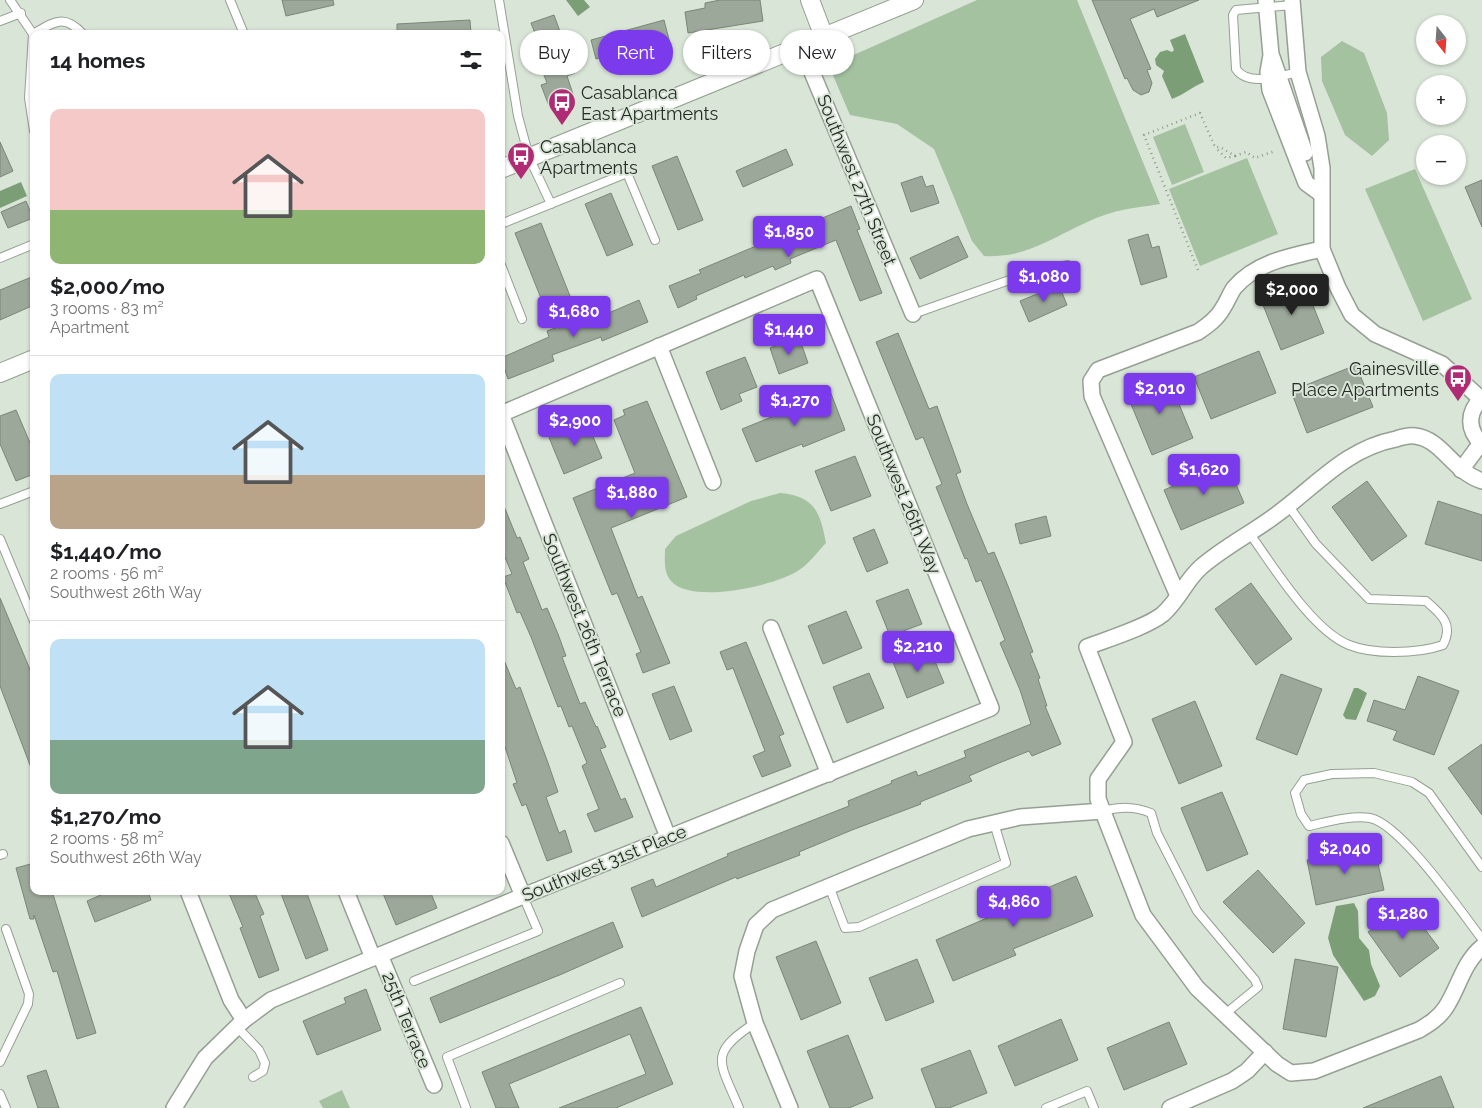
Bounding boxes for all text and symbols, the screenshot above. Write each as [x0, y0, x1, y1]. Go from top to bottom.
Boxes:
north arrow [1416, 15, 1466, 65]
map controls [1416, 15, 1466, 185]
chip: Buy [520, 30, 588, 75]
chip: Rent [598, 30, 673, 75]
chip: Filters [683, 30, 770, 75]
chip: New [780, 30, 854, 75]
icon: filters [457, 46, 485, 74]
text: 14 homes [50, 48, 145, 73]
button: + [1416, 75, 1466, 125]
place label: Casablanca East Apartments [581, 82, 718, 124]
bus stop icon: Casablanca East Apartments [547, 87, 577, 126]
street label: Southwest 27th Street [813, 91, 901, 269]
button: − [1416, 135, 1466, 185]
place label: Casablanca Apartments [540, 136, 638, 178]
icon: home [223, 141, 313, 231]
bus stop icon: Casablanca Apartments [506, 141, 536, 180]
pin: $1,850 [748, 216, 830, 258]
text: $1,850 [764, 222, 814, 241]
pin: $1,080 [1003, 260, 1085, 303]
text: $1,080 [1018, 267, 1070, 286]
text: $2,000/mo [50, 274, 165, 299]
pin: $2,000 [1251, 274, 1333, 316]
text: $2,000 [1266, 280, 1318, 299]
pin: $1,680 [533, 296, 615, 338]
text: 3 rooms · 83 m² [50, 299, 164, 318]
text: $1,680 [549, 302, 599, 321]
pin: $1,440 [748, 314, 830, 356]
text: Apartment [50, 318, 129, 337]
text: $1,440 [764, 320, 814, 339]
place label: Gainesville Place Apartments [1291, 358, 1439, 400]
bus stop icon: Gainesville Place Apartments [1443, 363, 1473, 402]
pin: $2,010 [1119, 372, 1201, 415]
text: $2,010 [1135, 379, 1185, 398]
pin: $1,270 [754, 384, 836, 427]
text: $1,270 [770, 391, 820, 410]
pin: $2,900 [534, 404, 616, 447]
icon: home [223, 407, 313, 497]
text: $2,900 [549, 411, 601, 430]
street label: Southwest 26th Way [862, 411, 946, 577]
pin: $1,620 [1163, 454, 1245, 496]
text: $1,620 [1179, 460, 1229, 479]
pin: $1,880 [591, 476, 673, 519]
text: $1,880 [607, 483, 657, 502]
street label: Southwest 26th Terrace [539, 530, 632, 720]
text: $1,440/mo [50, 539, 161, 564]
text: 2 rooms · 56 m² [50, 564, 164, 583]
text: Southwest 26th Way [50, 583, 202, 602]
pin: $2,210 [877, 630, 959, 673]
text: $2,210 [893, 637, 943, 656]
icon: home [223, 672, 313, 762]
text: $1,270/mo [50, 804, 161, 829]
street label: Southwest 31st Place [519, 820, 690, 906]
text: 2 rooms · 58 m² [50, 829, 164, 848]
pin: $2,040 [1304, 832, 1386, 875]
text: $2,040 [1319, 839, 1371, 858]
text: Southwest 26th Way [50, 848, 202, 867]
pin: $4,860 [973, 886, 1055, 928]
text: $4,860 [988, 892, 1040, 911]
pin: $1,280 [1362, 898, 1444, 940]
text: $1,280 [1378, 904, 1428, 923]
street label: 25th Terrace [378, 969, 436, 1072]

